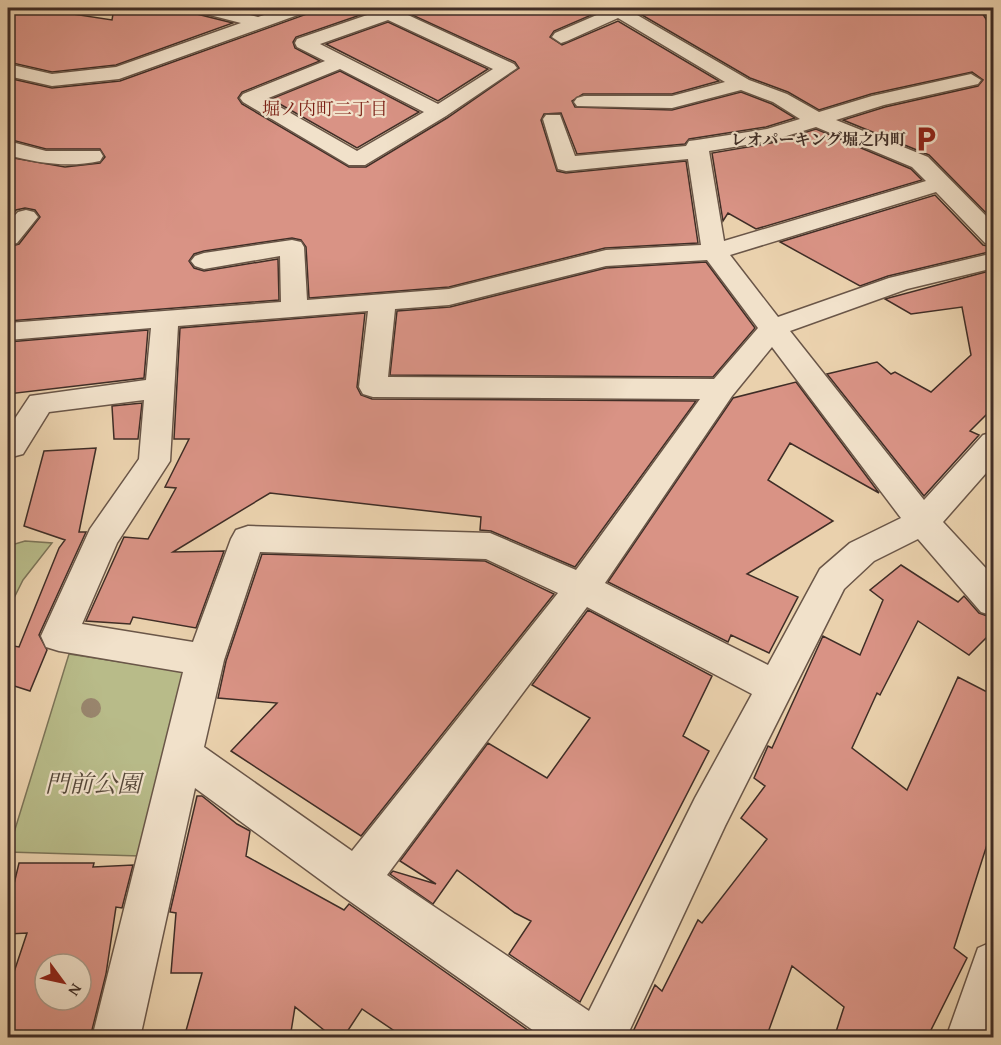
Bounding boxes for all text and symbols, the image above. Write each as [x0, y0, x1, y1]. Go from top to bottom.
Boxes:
district label: 堀ノ内町二丁目 [262, 95, 388, 122]
parking icon: レオパーキング堀之内町 [911, 124, 941, 154]
place label: レオパーキング堀之内町 [731, 127, 906, 151]
park label: 門前公園 [45, 766, 145, 801]
north arrow [33, 952, 93, 1012]
text: N [62, 979, 89, 1001]

